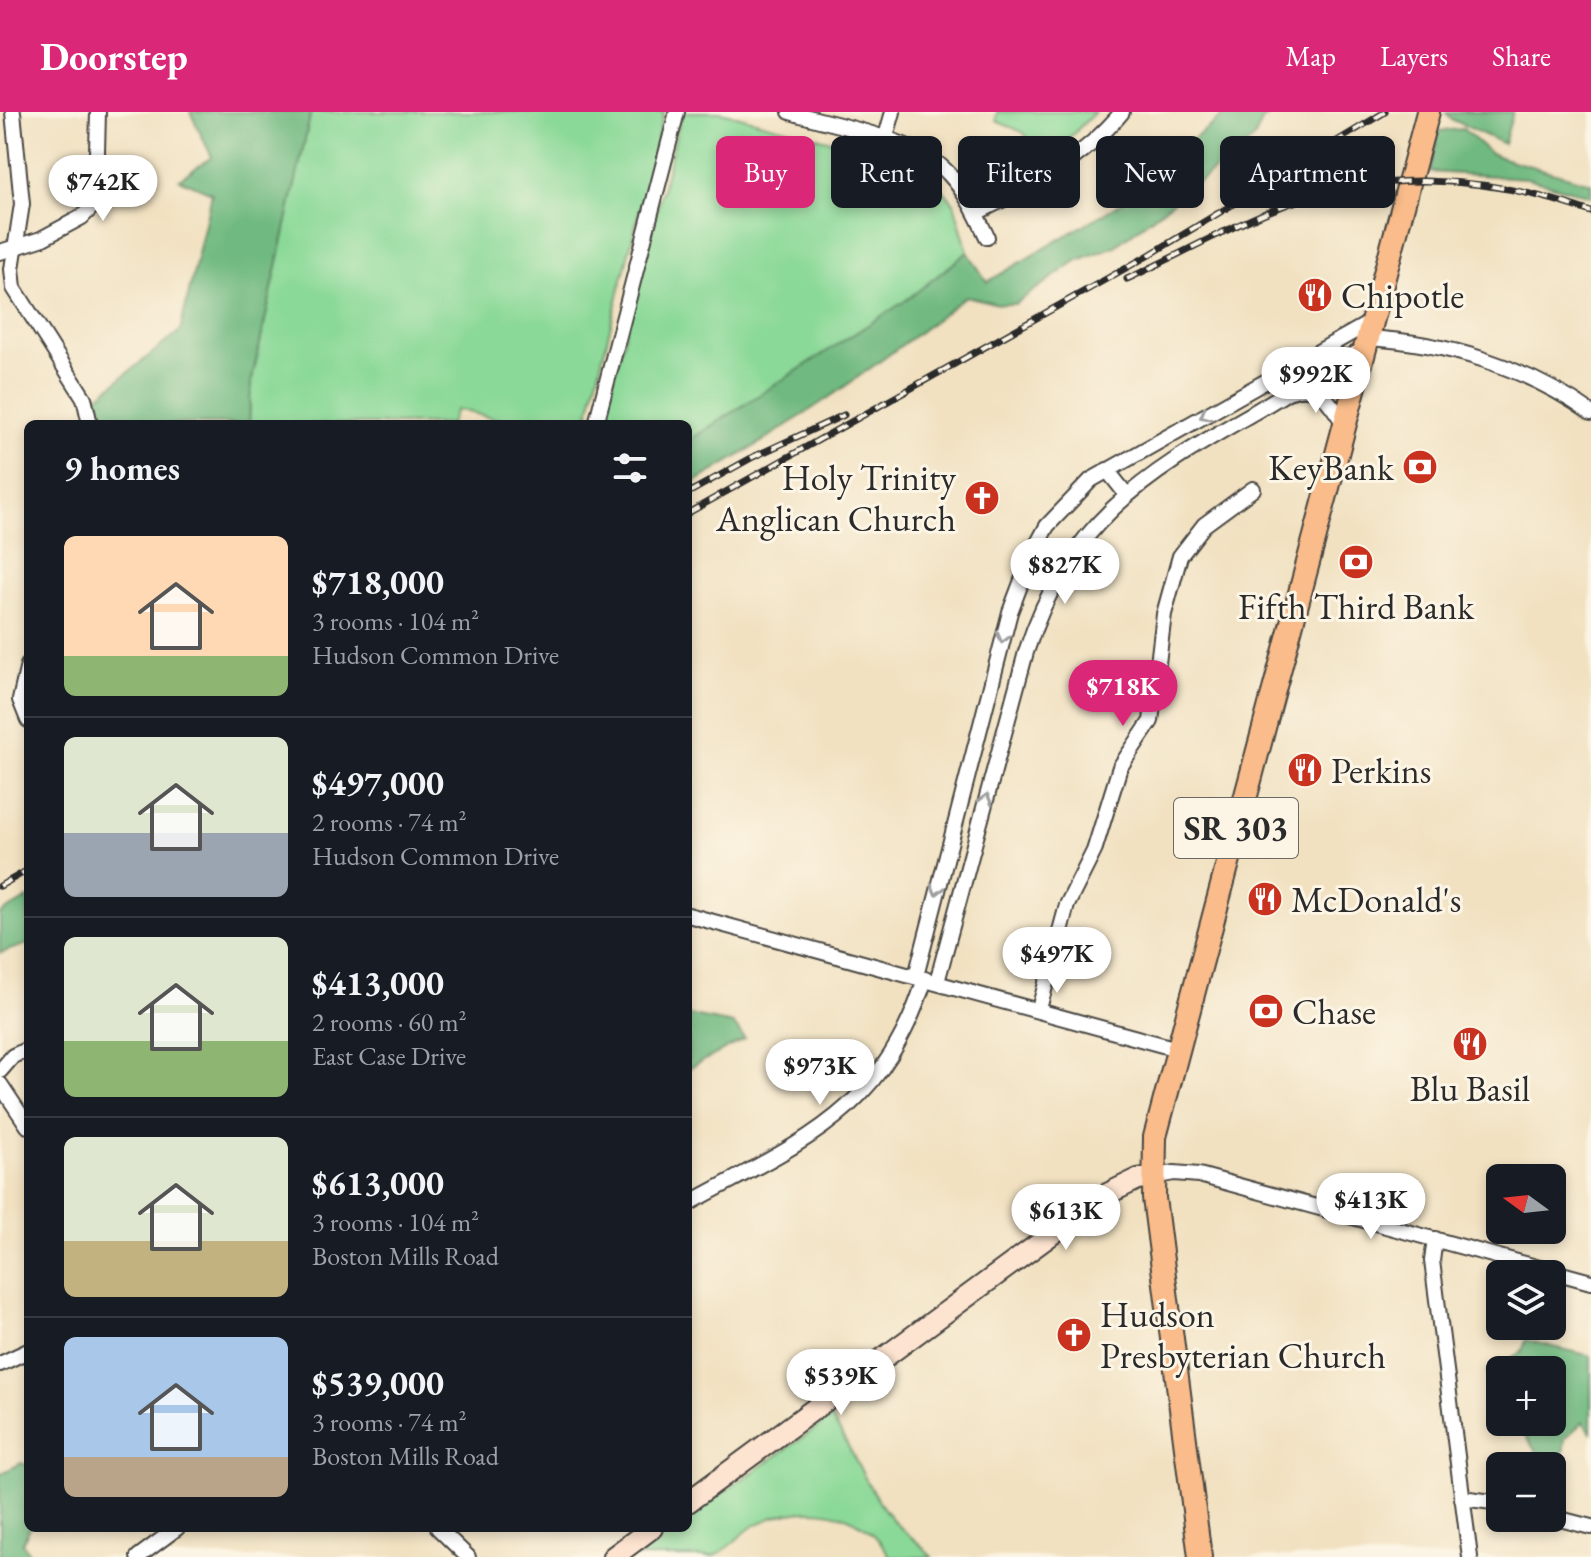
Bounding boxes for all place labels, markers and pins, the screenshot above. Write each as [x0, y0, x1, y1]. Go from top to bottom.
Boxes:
pin: $742K [47, 155, 159, 223]
place label: Chipotle [1341, 272, 1464, 319]
restaurant icon: Chipotle [1296, 276, 1334, 314]
pin: $992K [1260, 347, 1372, 415]
place label: KeyBank [1268, 444, 1395, 491]
bank icon: KeyBank [1401, 448, 1439, 486]
place label: Holy Trinity Anglican Church [715, 454, 956, 542]
church icon: Holy Trinity Anglican Church [963, 479, 1001, 517]
pin: $827K [1009, 538, 1121, 606]
bank icon: Fifth Third Bank [1337, 543, 1375, 581]
place label: Fifth Third Bank [1238, 583, 1475, 630]
pin: $718K [1067, 660, 1179, 728]
place label: Perkins [1331, 747, 1431, 794]
restaurant icon: Perkins [1286, 751, 1324, 789]
place label: McDonald's [1291, 876, 1461, 923]
restaurant icon: McDonald's [1246, 880, 1284, 918]
pin: $497K [1001, 927, 1113, 995]
place label: Chase [1292, 988, 1376, 1035]
bank icon: Chase [1247, 992, 1285, 1030]
restaurant icon: Blu Basil [1451, 1025, 1489, 1063]
pin: $973K [764, 1039, 876, 1107]
place label: Blu Basil [1410, 1065, 1530, 1112]
pin: $413K [1315, 1173, 1427, 1241]
pin: $613K [1010, 1184, 1122, 1252]
place label: Hudson Presbyterian Church [1100, 1291, 1386, 1379]
church icon: Hudson Presbyterian Church [1055, 1316, 1093, 1354]
pin: $539K [785, 1349, 897, 1417]

